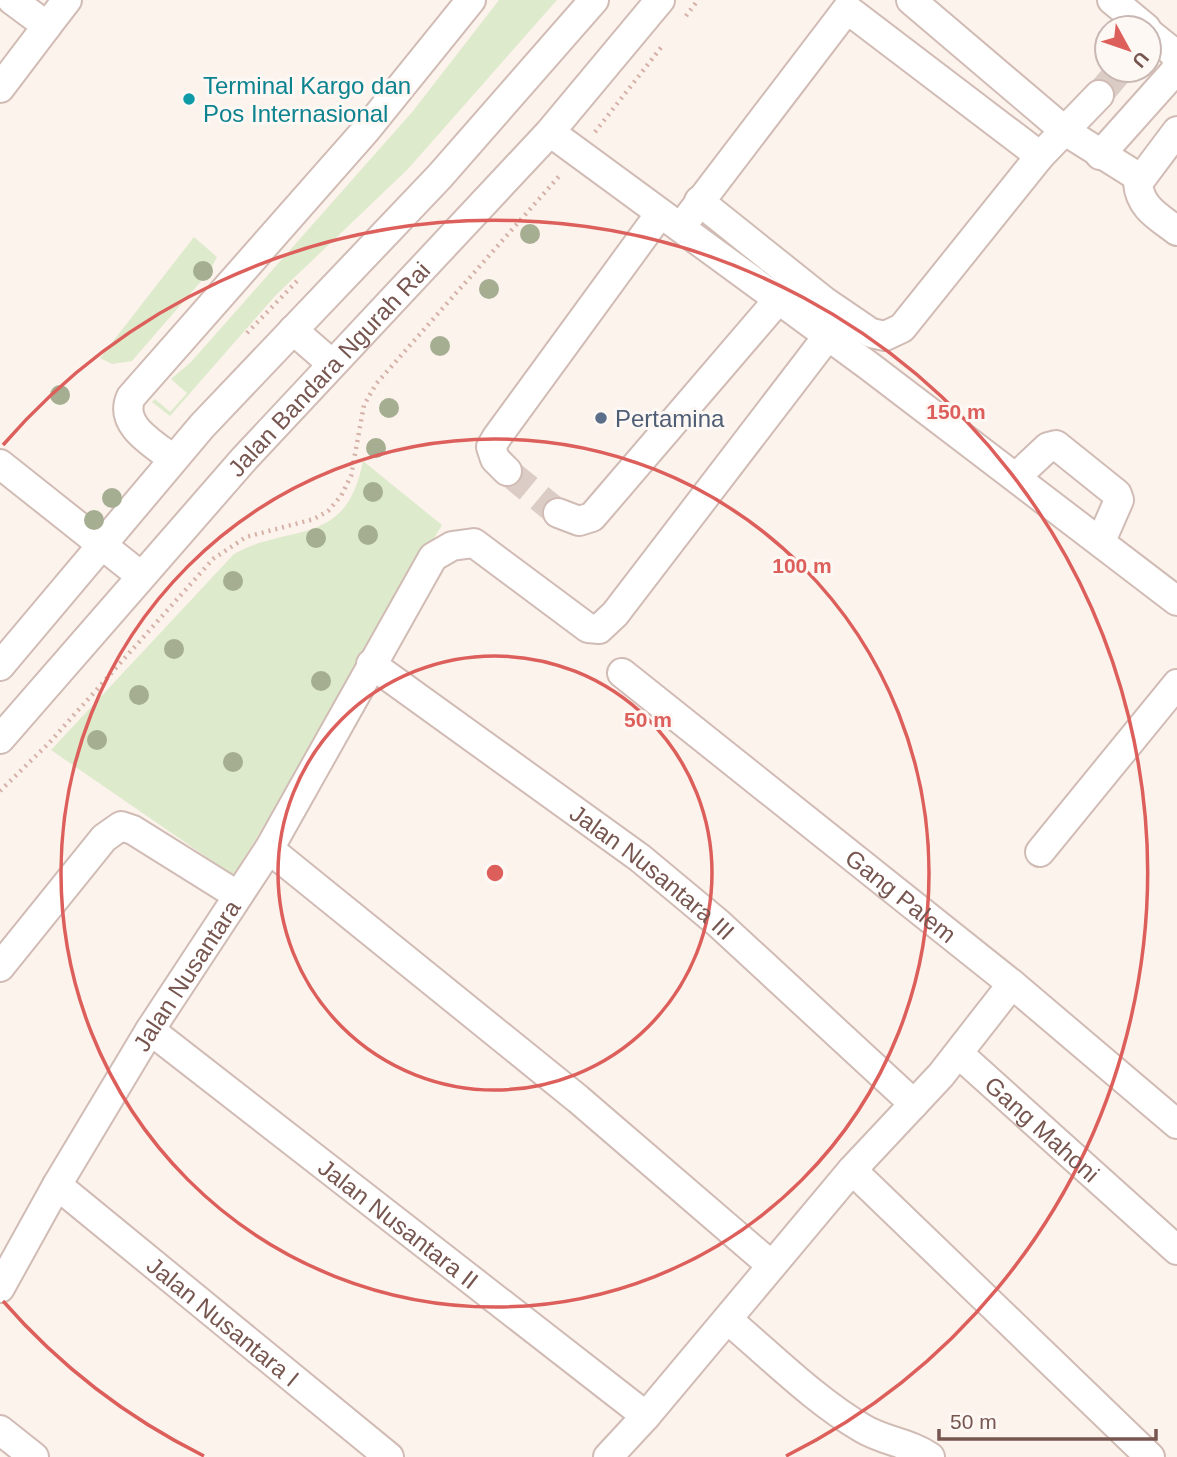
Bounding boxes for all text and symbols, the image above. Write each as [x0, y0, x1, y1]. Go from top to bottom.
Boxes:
north arrow [1093, 14, 1163, 84]
text: U [1128, 48, 1153, 72]
place label: Terminal Kargo dan Pos Internasional [203, 72, 411, 127]
marker: Terminal Kargo dan Pos Internasional [181, 91, 197, 107]
street label: Jalan Bandara Ngurah Rai [222, 256, 435, 481]
text: 150 m [926, 400, 986, 423]
place label: Pertamina [615, 405, 725, 432]
marker: Pertamina [593, 410, 609, 426]
text: 100 m [772, 554, 832, 577]
text: 50 m [624, 708, 672, 731]
street label: Jalan Nusantara III [565, 799, 740, 945]
street label: Gang Palem [841, 843, 962, 948]
centre of rings [483, 861, 507, 885]
street label: Jalan Nusantara [127, 894, 246, 1056]
street label: Gang Mahoni [980, 1071, 1105, 1187]
street label: Jalan Nusantara II [313, 1153, 484, 1294]
street label: Jalan Nusantara I [142, 1251, 305, 1391]
scale bar [939, 1398, 1156, 1442]
text: 50 m [950, 1410, 997, 1433]

